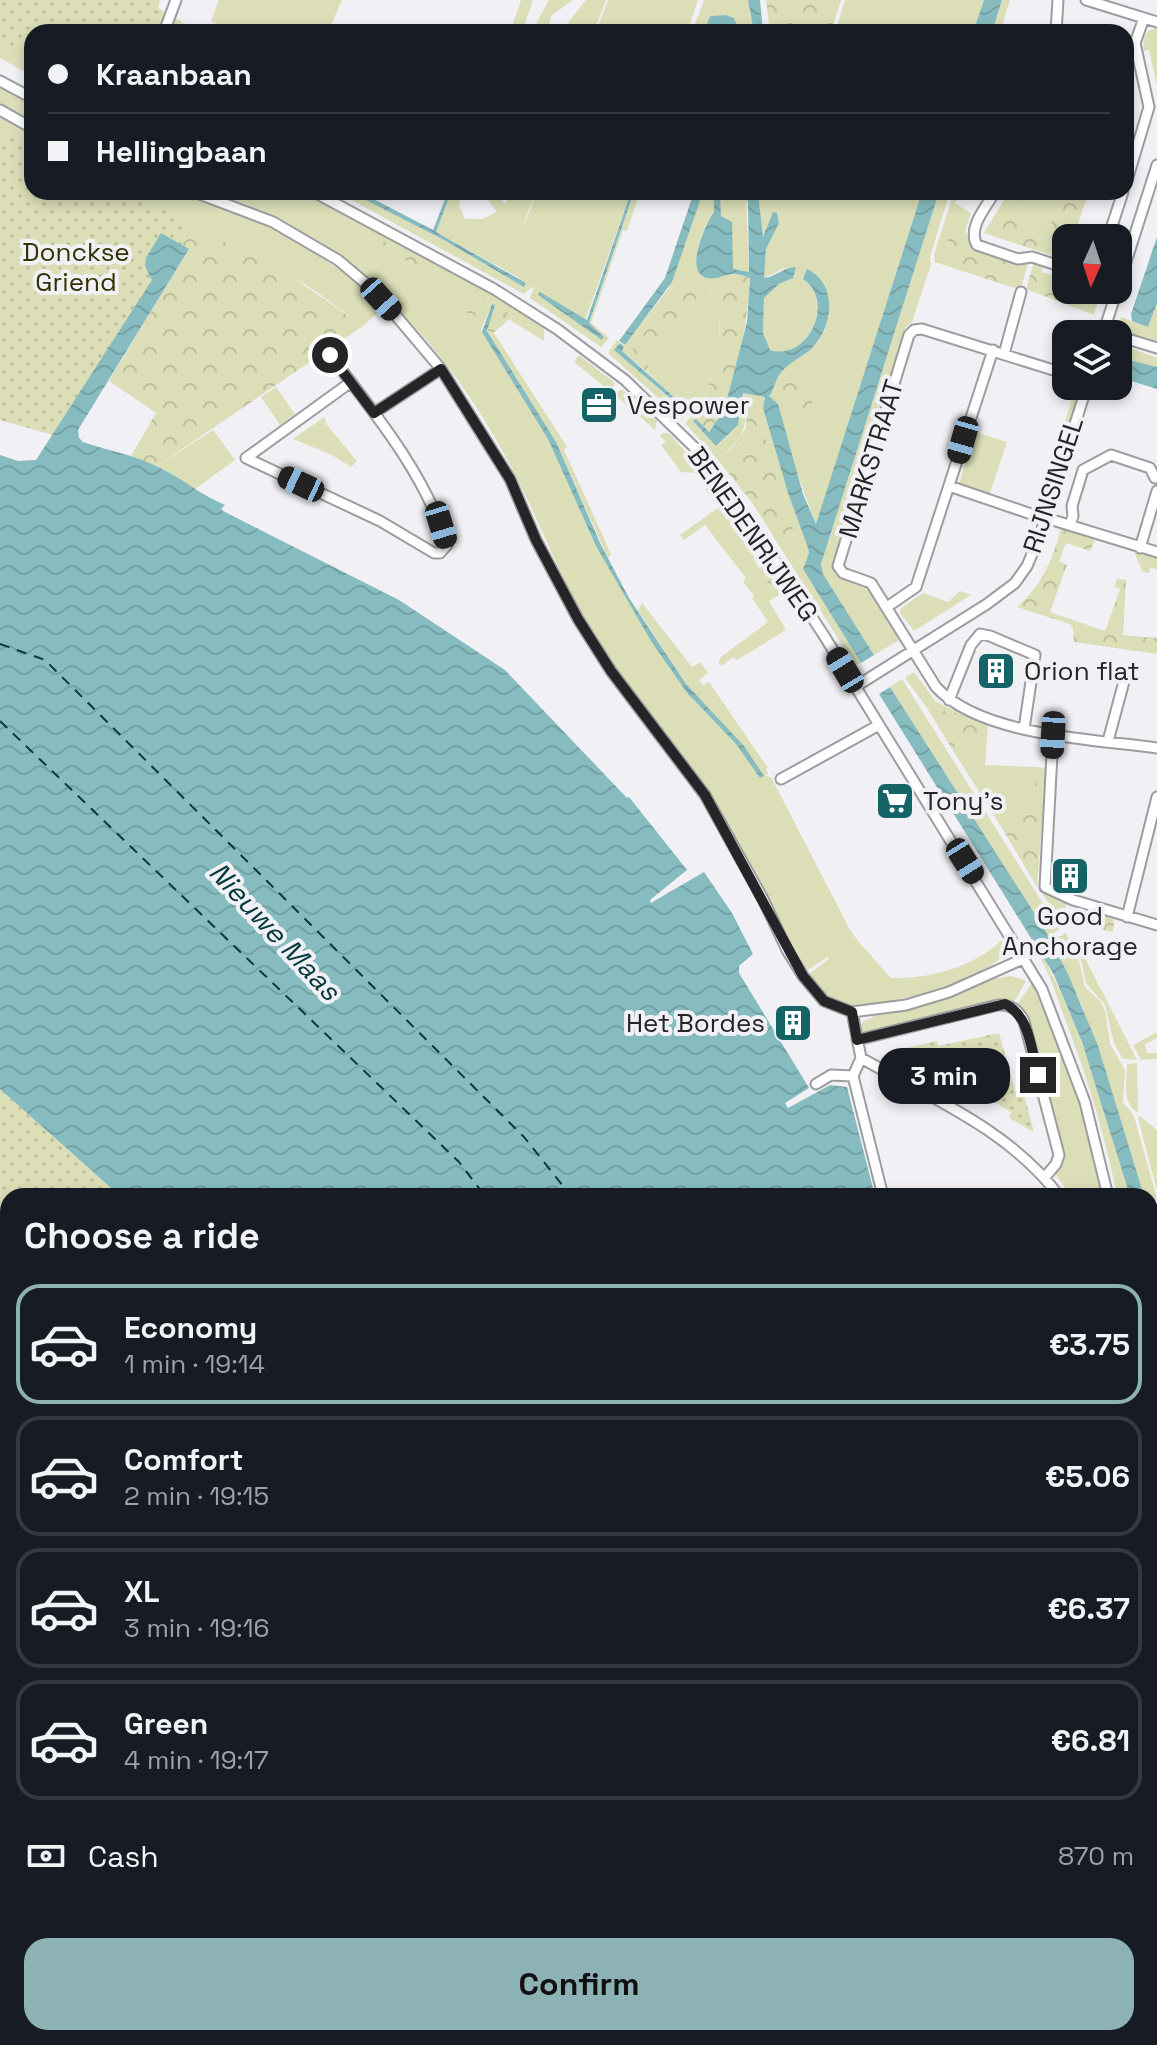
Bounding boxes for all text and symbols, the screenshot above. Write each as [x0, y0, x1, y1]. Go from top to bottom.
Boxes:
text: Kraanbaan [96, 55, 252, 94]
text: Hellingbaan [96, 132, 267, 171]
north arrow [1052, 224, 1132, 304]
map controls [1052, 224, 1132, 400]
park label: Donckse Griend [22, 235, 130, 299]
car [356, 273, 406, 325]
button: layers [1052, 320, 1132, 400]
route start [312, 337, 348, 373]
street label: MARKSTRAAT [831, 376, 911, 542]
office icon: Vespower [578, 384, 620, 426]
place label: Vespower [627, 388, 750, 422]
street label: RIJNSINGEL [1015, 413, 1091, 557]
car [945, 414, 981, 466]
street label: BENEDENRIJWEG [680, 440, 826, 628]
car [274, 463, 328, 505]
car [423, 499, 459, 551]
car [822, 643, 868, 697]
building icon: Orion flat [975, 650, 1017, 692]
place label: Orion flat [1024, 654, 1140, 688]
car [1040, 710, 1066, 760]
supermarket icon: Tony's [874, 780, 916, 822]
place label: Tony's [923, 784, 1004, 818]
car [942, 834, 988, 888]
water label: Nieuwe Maas [202, 854, 349, 1009]
building icon: Good Anchorage [1049, 855, 1091, 897]
place label: Good Anchorage [1002, 899, 1138, 963]
building icon: Het Bordes [772, 1002, 814, 1044]
place label: Het Bordes [626, 1006, 765, 1040]
callout: 3 min [878, 1047, 1010, 1103]
route end [1020, 1057, 1056, 1093]
text: 3 min [910, 1059, 978, 1093]
text: Choose a ride [24, 1213, 260, 1259]
icon: car [28, 1308, 100, 1380]
text: Economy [124, 1308, 257, 1347]
text: €3.75 [1049, 1325, 1130, 1364]
text: 1 min · 19:14 [124, 1347, 265, 1381]
icon: car [28, 1440, 100, 1512]
text: Comfort [124, 1440, 243, 1479]
text: €5.06 [1045, 1457, 1130, 1496]
text: 2 min · 19:15 [124, 1479, 269, 1513]
icon: car [28, 1572, 100, 1644]
text: XL [124, 1572, 160, 1611]
text: €6.37 [1047, 1589, 1130, 1628]
text: 3 min · 19:16 [124, 1611, 269, 1645]
icon: car [28, 1704, 100, 1776]
text: Green [124, 1704, 208, 1743]
text: €6.81 [1051, 1721, 1130, 1760]
text: 4 min · 19:17 [124, 1743, 269, 1777]
icon: cash [24, 1834, 68, 1878]
text: Cash [88, 1837, 159, 1876]
text: 870 m [1058, 1839, 1134, 1873]
button: Confirm [24, 1938, 1134, 2030]

